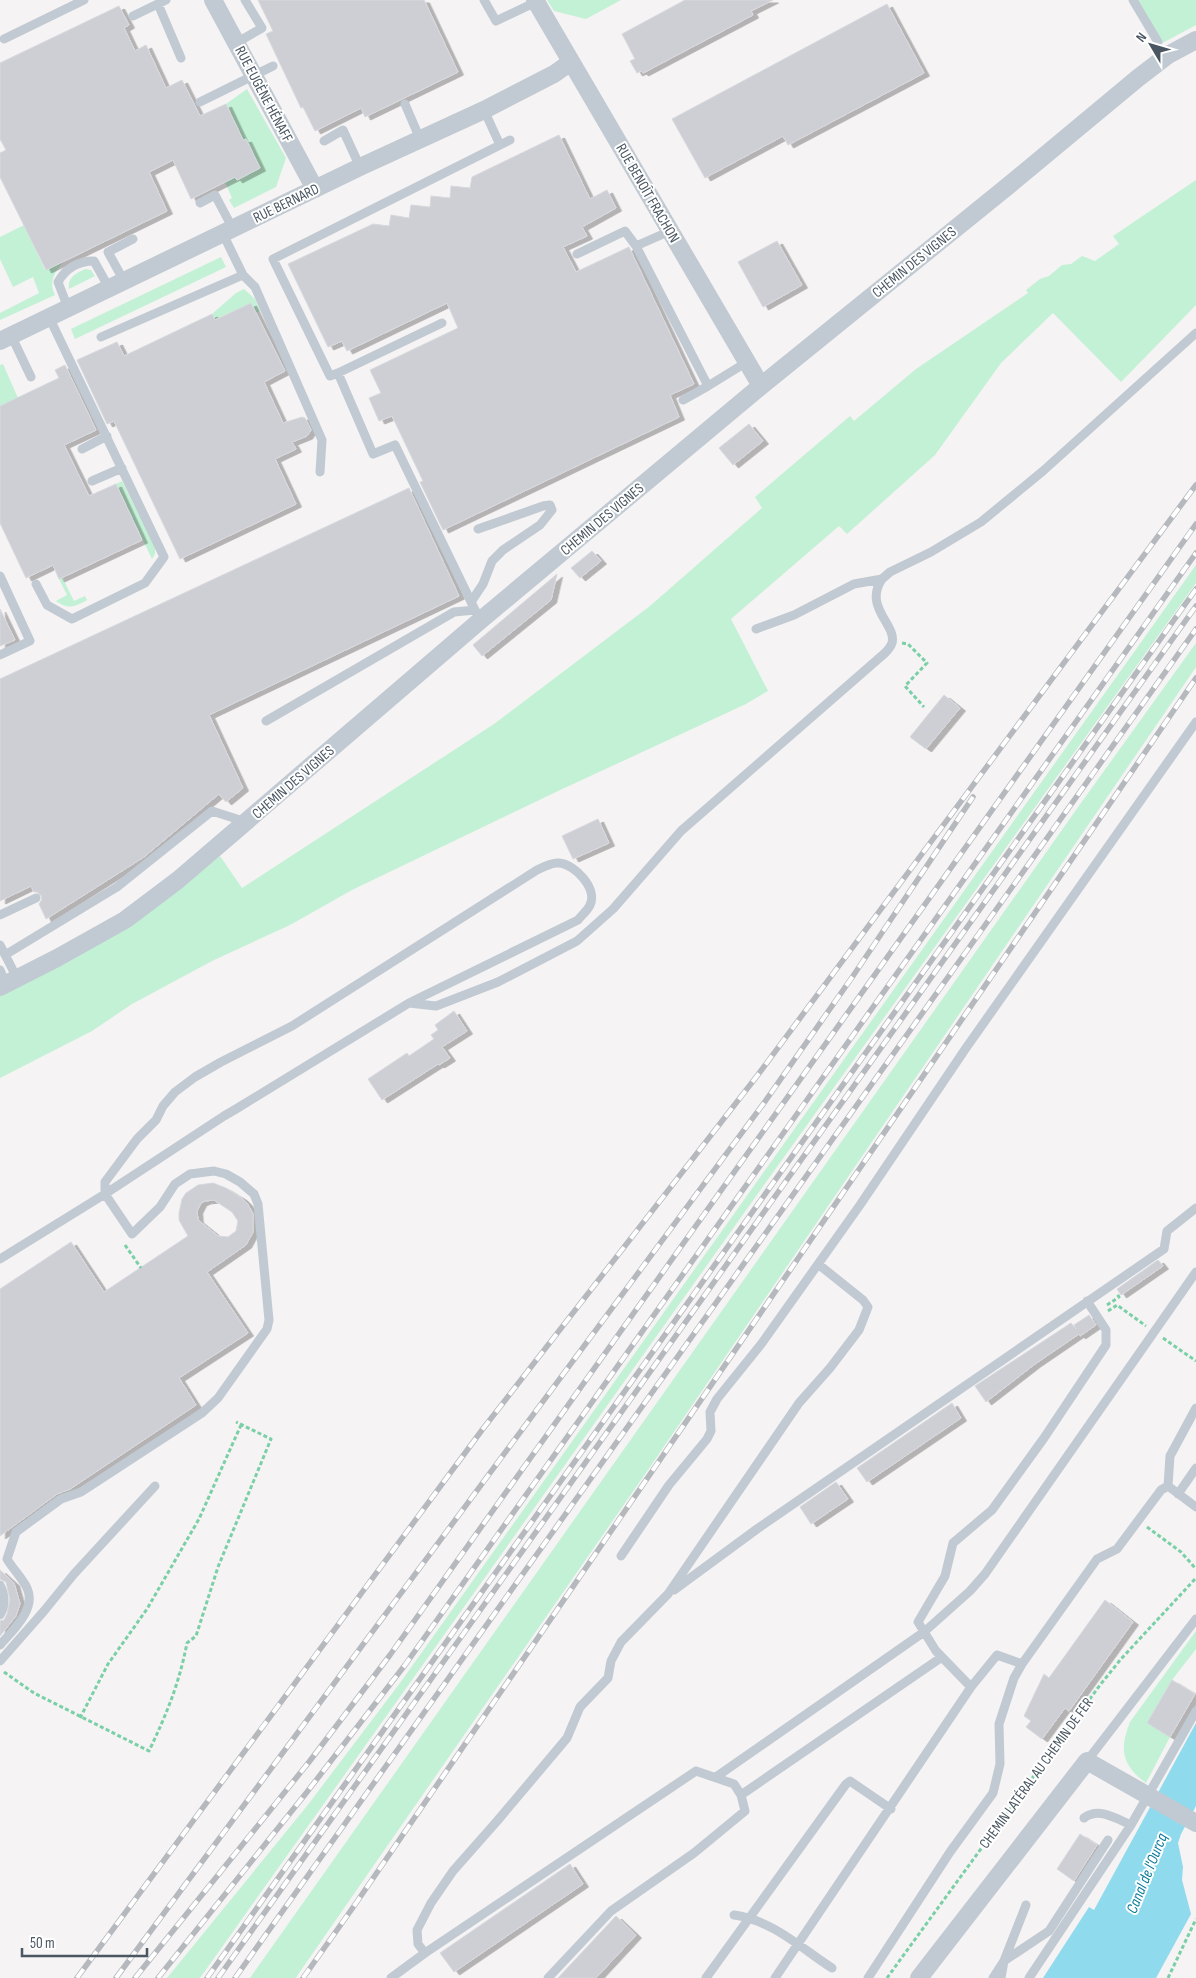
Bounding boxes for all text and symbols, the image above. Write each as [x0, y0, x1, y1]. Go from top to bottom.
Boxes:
north arrow [1126, 20, 1176, 70]
text: N [1132, 29, 1150, 45]
street label: RUE EUGÈNE HÉNAFF [230, 43, 297, 146]
street label: RUE BENOÎT FRACHON [612, 140, 684, 246]
street label: RUE BERNARD [250, 179, 322, 228]
street label: CHEMIN DES VIGNES [868, 223, 960, 302]
street label: CHEMIN DES VIGNES [557, 479, 648, 560]
street label: CHEMIN DES VIGNES [248, 741, 338, 823]
street label: CHEMIN LATÉRAL AU CHEMIN DE FER [975, 1694, 1098, 1853]
water label: Canal de l'Ourcq [1123, 1830, 1172, 1916]
scale bar [22, 1926, 148, 1958]
text: 50 m [30, 1934, 55, 1953]

